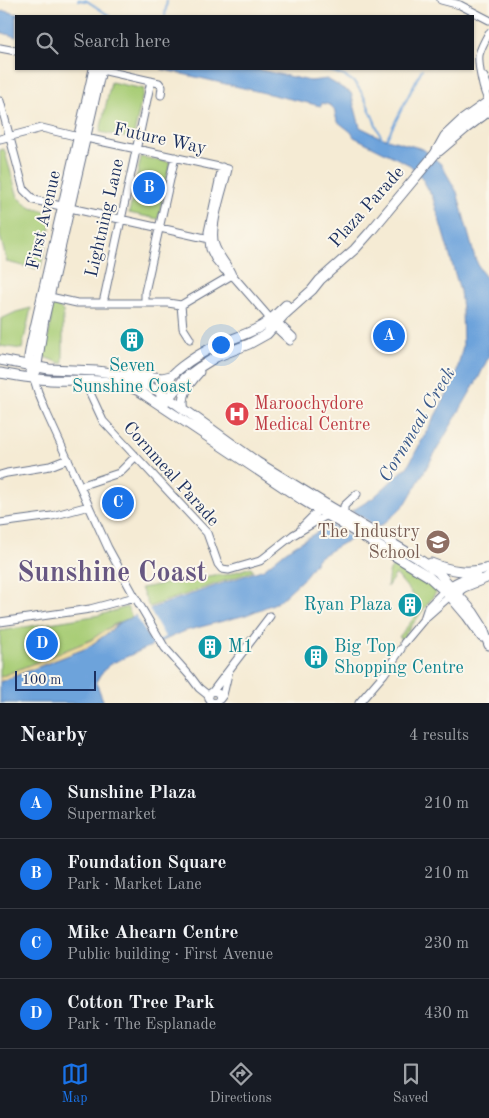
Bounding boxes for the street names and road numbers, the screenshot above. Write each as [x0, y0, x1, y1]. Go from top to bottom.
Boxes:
street label: Future Way [112, 120, 208, 158]
street label: Lightning Lane [83, 157, 127, 279]
street label: Plaza Parade [326, 163, 408, 251]
street label: First Avenue [24, 169, 64, 271]
street label: Cornmeal Parade [118, 417, 224, 531]

